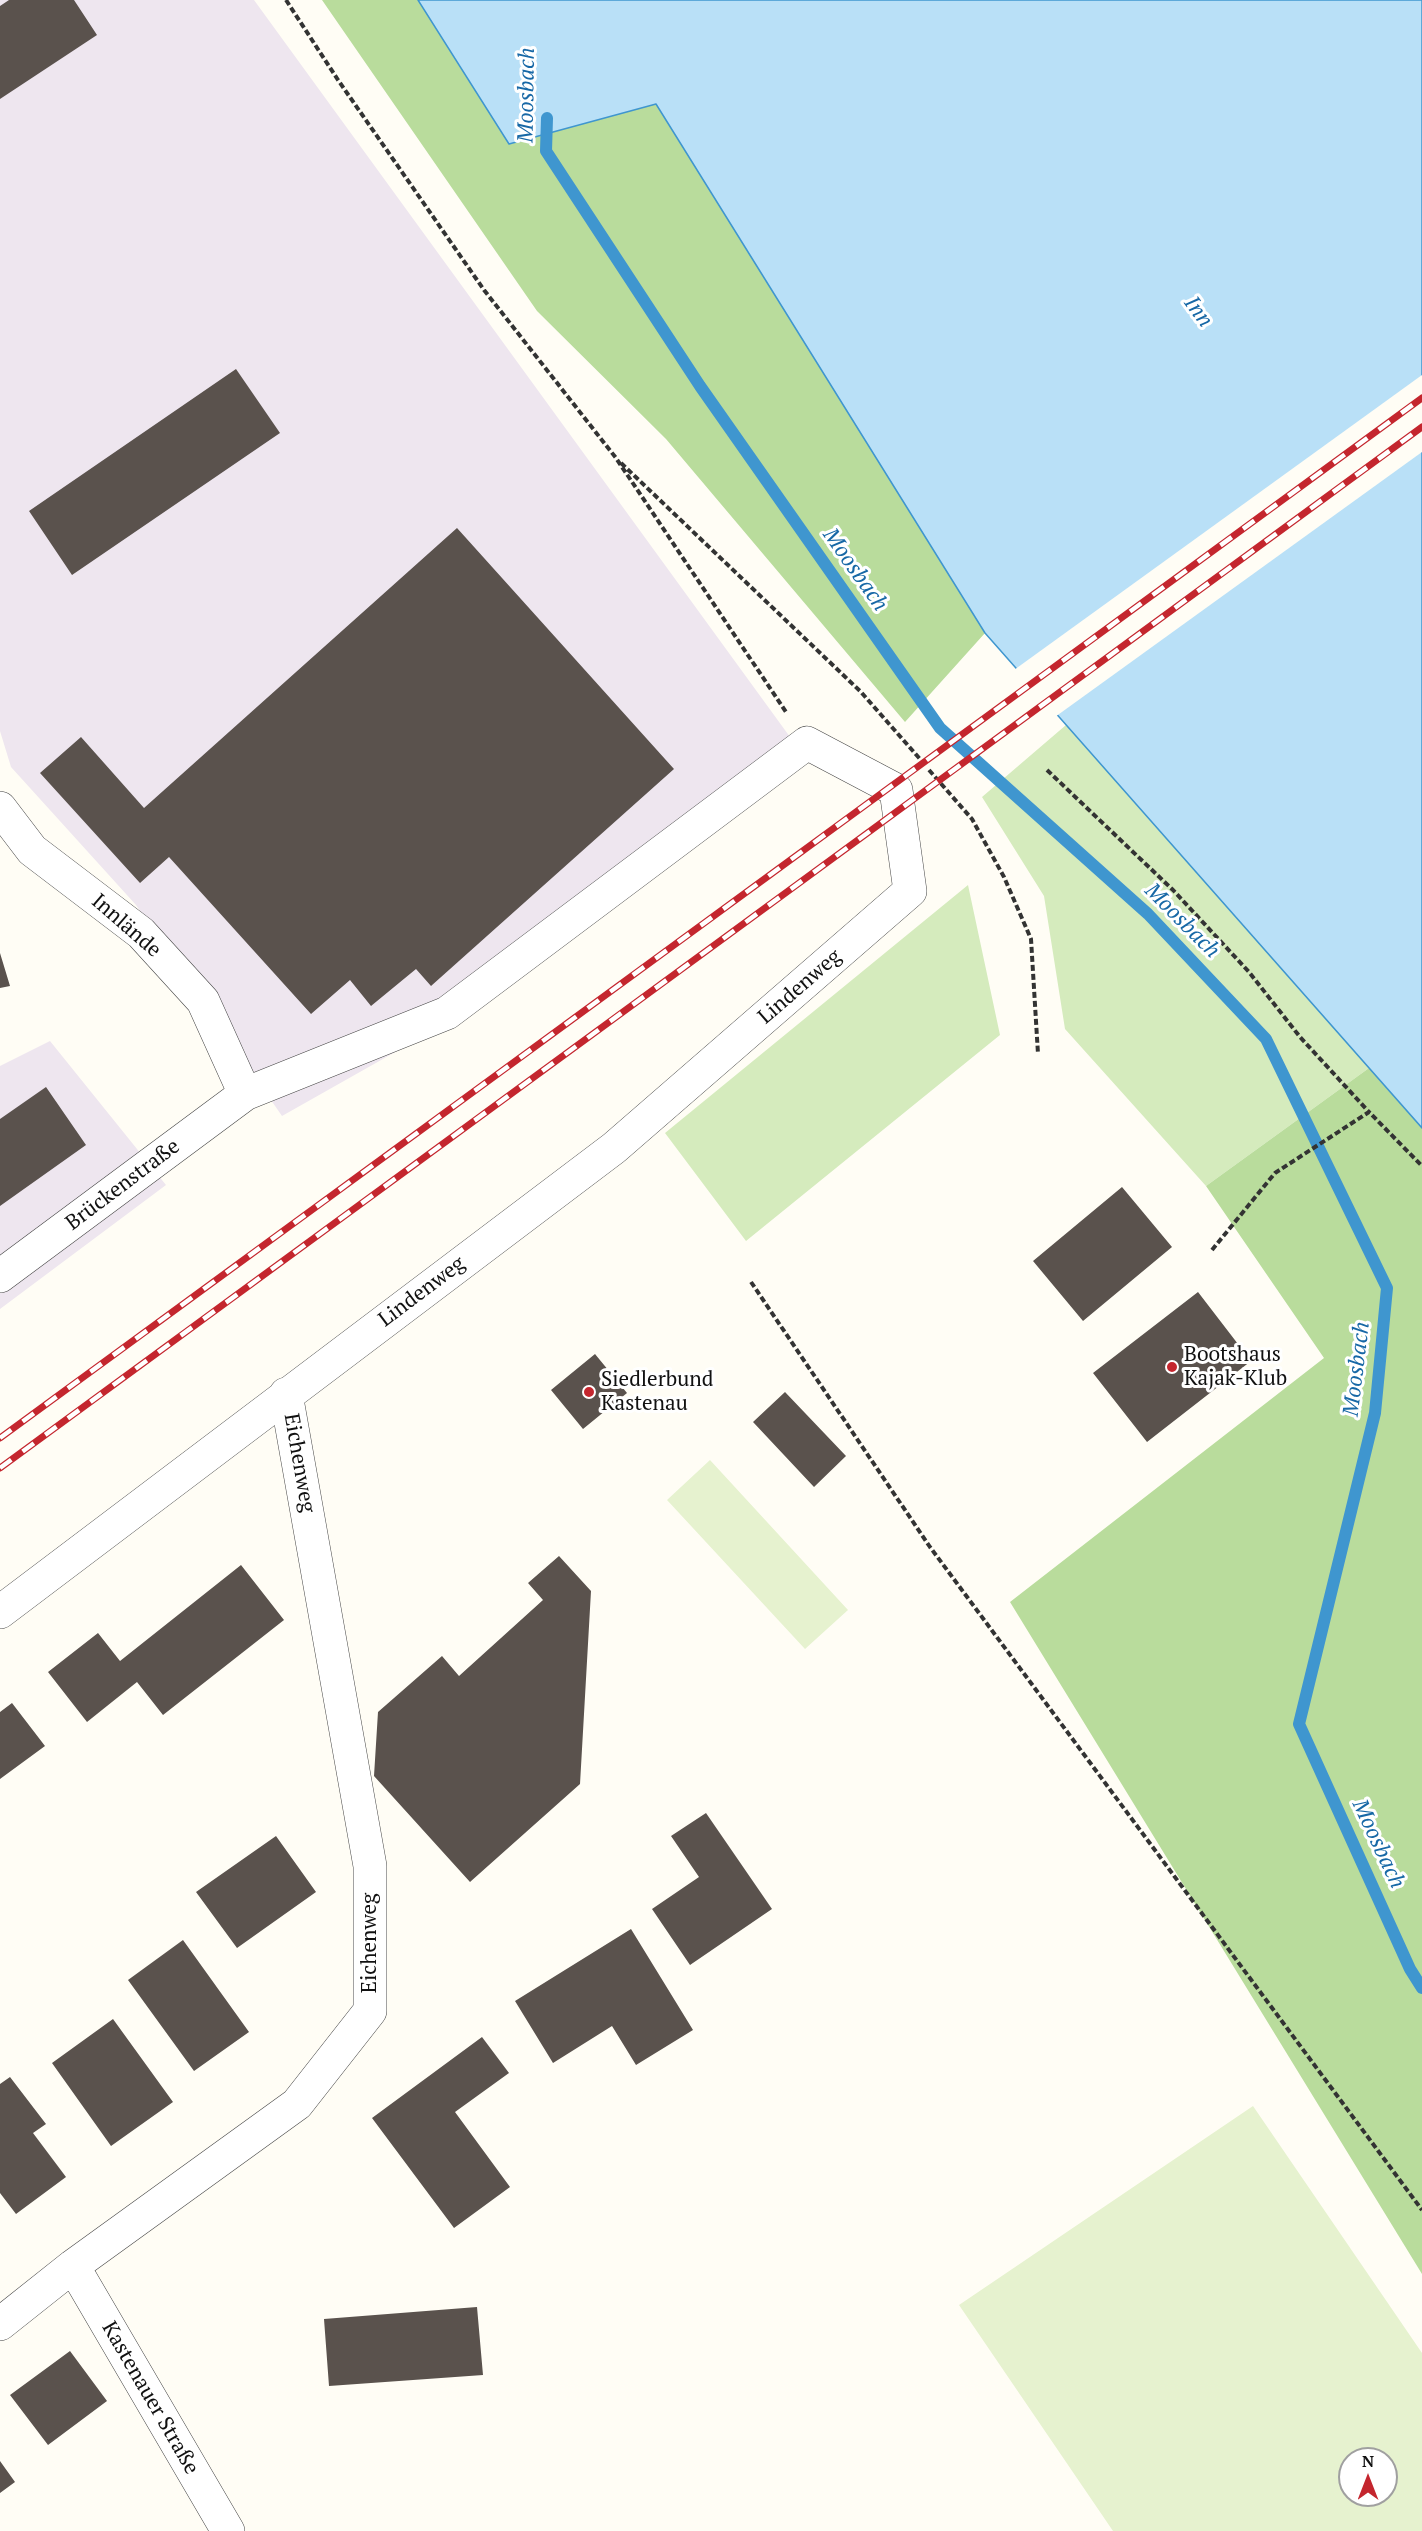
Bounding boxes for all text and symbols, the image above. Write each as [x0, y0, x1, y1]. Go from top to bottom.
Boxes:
water label: Moosbach [513, 47, 541, 143]
water label: Inn [1178, 291, 1218, 333]
water label: Moosbach [817, 523, 893, 617]
water label: Moosbach [1139, 878, 1225, 964]
street label: Innlände [86, 889, 166, 963]
street label: Lindenweg [753, 944, 847, 1030]
street label: Brückenstraße [61, 1134, 185, 1236]
street label: Lindenweg [374, 1251, 470, 1333]
water label: Moosbach [1338, 1320, 1376, 1418]
place label: Bootshaus Kajak-Klub [1184, 1342, 1287, 1392]
marker: Bootshaus Kajak-Klub [1165, 1360, 1179, 1374]
place label: Siedlerbund Kastenau [601, 1367, 713, 1417]
marker: Siedlerbund Kastenau [582, 1385, 596, 1399]
street label: Eichenweg [278, 1411, 320, 1515]
water label: Moosbach [1346, 1795, 1410, 1893]
street label: Eichenweg [357, 1893, 383, 1993]
street label: Kastenauer Straße [96, 2317, 204, 2479]
north arrow [1338, 2447, 1398, 2507]
text: N [1362, 2450, 1374, 2472]

